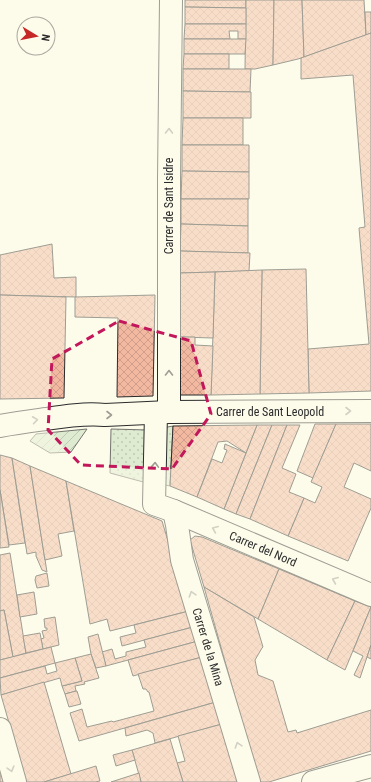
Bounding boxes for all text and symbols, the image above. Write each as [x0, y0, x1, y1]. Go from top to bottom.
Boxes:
north arrow [16, 16, 56, 56]
text: N [38, 33, 52, 42]
one-way arrow [165, 128, 173, 134]
street label: Carrer de Sant Isidre [162, 157, 176, 254]
one-way arrow [165, 370, 173, 376]
street label: Carrer de Sant Leopold [216, 405, 324, 419]
one-way arrow [345, 407, 351, 415]
one-way arrow [106, 411, 112, 419]
one-way arrow [32, 416, 38, 425]
one-way arrow [151, 462, 159, 468]
one-way arrow [212, 526, 220, 534]
street label: Carrer del Nord [227, 529, 299, 569]
one-way arrow [331, 577, 339, 585]
one-way arrow [188, 590, 197, 597]
street label: Carrer de la Mina [189, 606, 227, 688]
one-way arrow [234, 741, 243, 748]
one-way arrow [7, 766, 15, 772]

